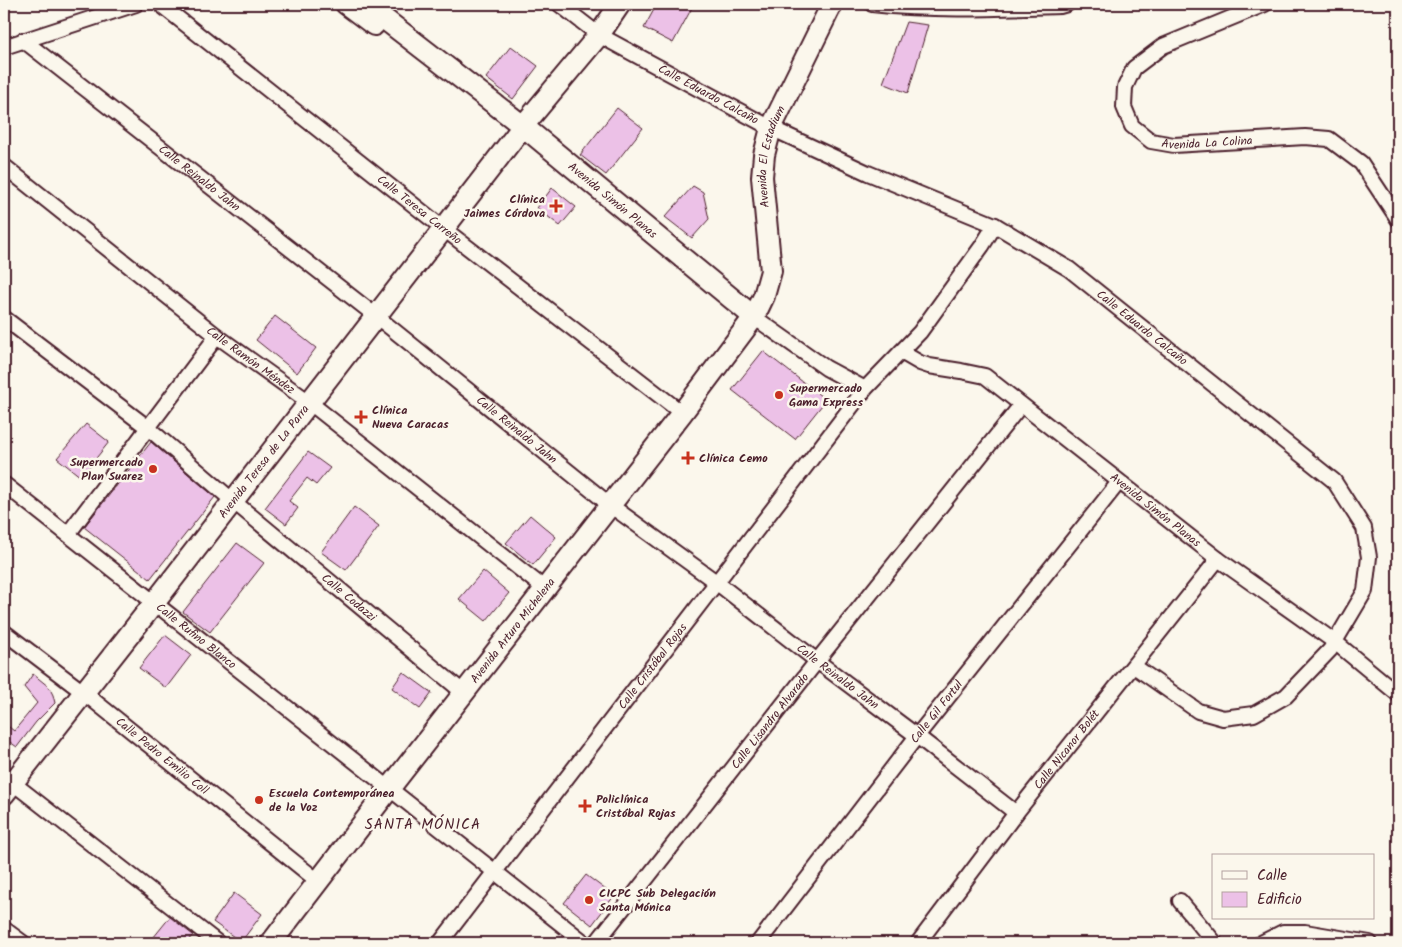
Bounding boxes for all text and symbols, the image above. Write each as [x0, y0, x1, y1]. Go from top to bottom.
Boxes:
street label: Calle Eduardo Calcaño [654, 60, 762, 130]
street label: Avenida El Estadium [753, 102, 791, 209]
street label: Avenida La Colina [1160, 131, 1253, 155]
street label: Calle Reinaldo Jahn [154, 140, 244, 217]
street label: Avenida Simón Planas [563, 158, 661, 243]
street label: Calle Teresa Carreño [373, 170, 466, 249]
place label: Clínica Jaimes Córdova [464, 190, 545, 223]
marker: Clínica Jaimes Córdova [549, 199, 563, 213]
street label: Calle Eduardo Calcaño [1092, 285, 1192, 370]
street label: Calle Ramón Méndez [202, 322, 299, 399]
place label: Supermercado Gama Express [789, 379, 863, 412]
marker: Supermercado Gama Express [773, 389, 785, 401]
street label: Calle Reinaldo Jahn [472, 391, 561, 469]
street label: Avenida Teresa de La Parra [214, 400, 314, 523]
place label: Clínica Nueva Caracas [372, 401, 449, 434]
marker: Clínica Nueva Caracas [354, 410, 368, 424]
place label: Clínica Cemo [699, 449, 768, 468]
marker: Clínica Cemo [681, 451, 695, 465]
place label: Supermercado Plan Suarez [70, 453, 144, 486]
marker: Supermercado Plan Suarez [147, 463, 159, 475]
street label: Avenida Simón Planas [1105, 468, 1205, 552]
street label: Calle Codazzi [317, 569, 381, 627]
street label: Avenida Arturo Michelena [466, 574, 560, 688]
street label: Calle Rufino Blanco [152, 598, 240, 674]
street label: Calle Cristóbal Rojas [614, 619, 692, 714]
street label: Calle Reinaldo Jahn [792, 639, 883, 714]
street label: Calle Lisandro Alvarado [727, 669, 814, 774]
street label: Calle Gil Fortul [906, 676, 968, 748]
street label: Calle Nicanor Bolét [1029, 705, 1105, 794]
street label: Calle Pedro Emilio Coll [111, 713, 213, 800]
place label: Escuela Contemporánea de la Voz [269, 784, 394, 817]
place label: Policlínica Cristóbal Rojas [596, 790, 676, 823]
marker: Escuela Contemporánea de la Voz [253, 794, 265, 806]
marker: Policlínica Cristóbal Rojas [578, 799, 592, 813]
district label: SANTA MÓNICA [365, 813, 481, 837]
legend [1212, 854, 1374, 920]
text: Calle [1257, 864, 1287, 888]
place label: CICPC Sub Delegación Santa Mónica [599, 884, 716, 917]
text: Edificio [1257, 888, 1302, 912]
marker: CICPC Sub Delegación Santa Mónica [583, 894, 595, 906]

